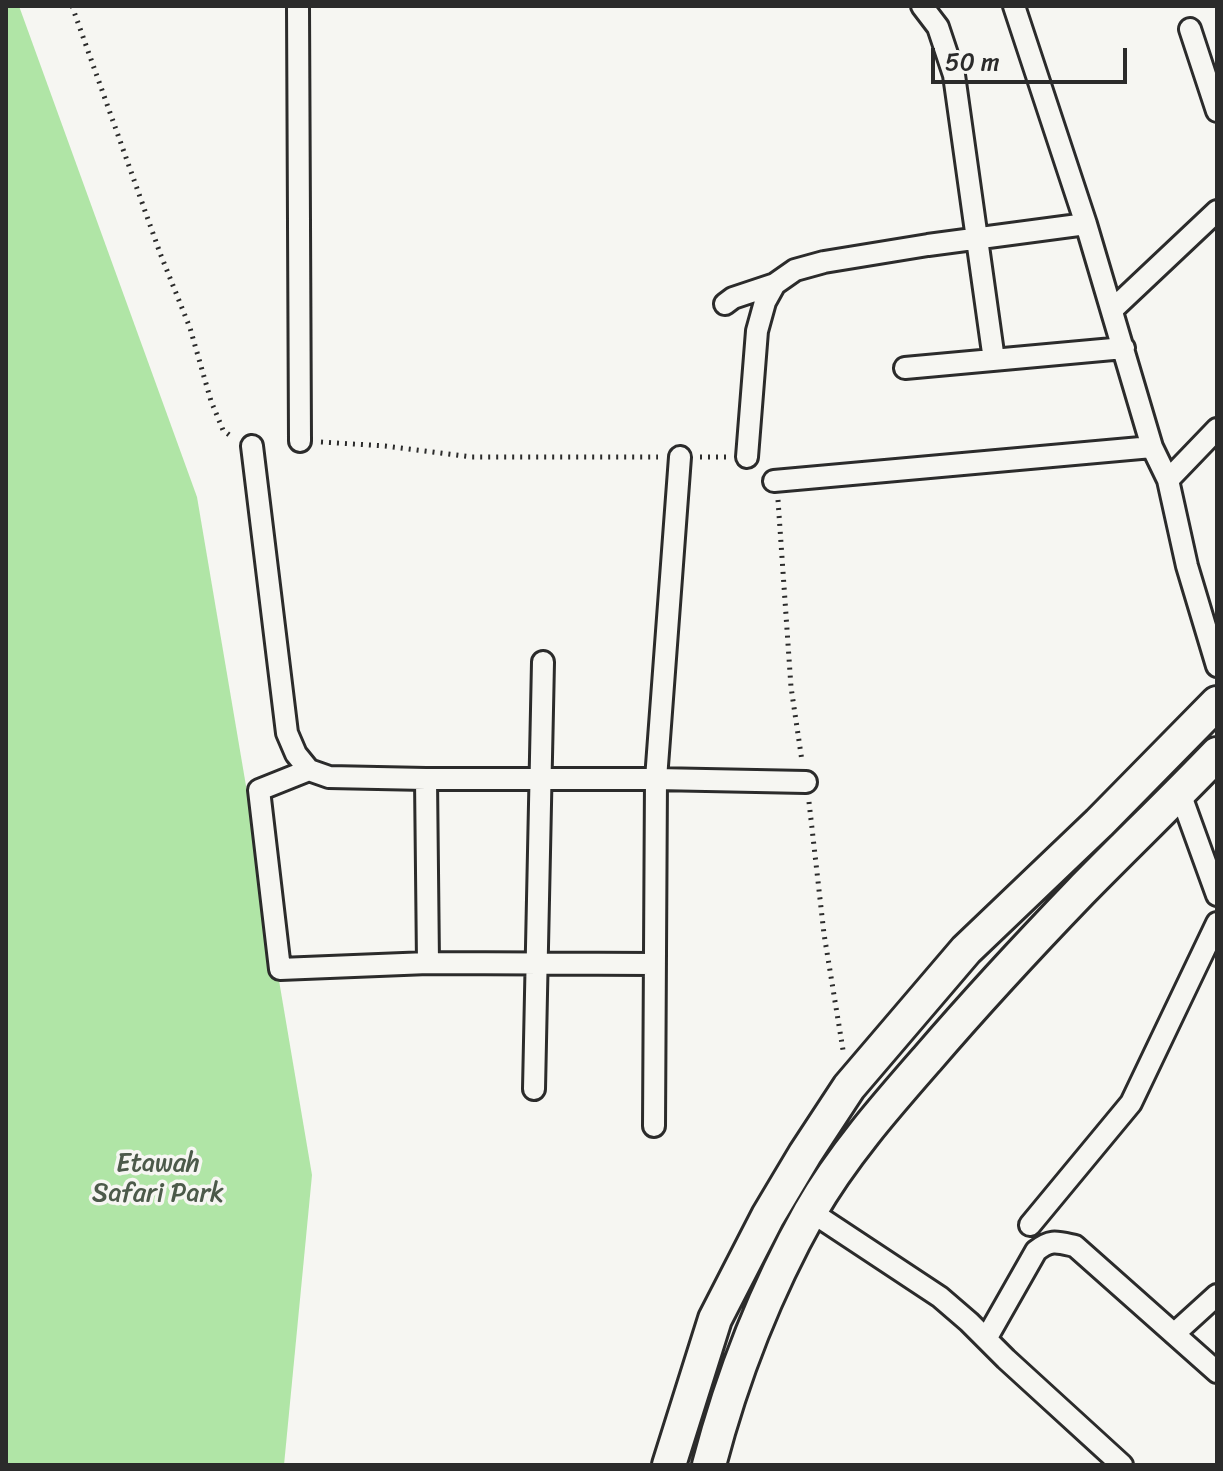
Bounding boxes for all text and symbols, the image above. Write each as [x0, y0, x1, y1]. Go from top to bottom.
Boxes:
scale bar [935, 32, 1131, 82]
text: 50 m [945, 41, 1000, 83]
park label: Etawah Safari Park [92, 1148, 224, 1210]

